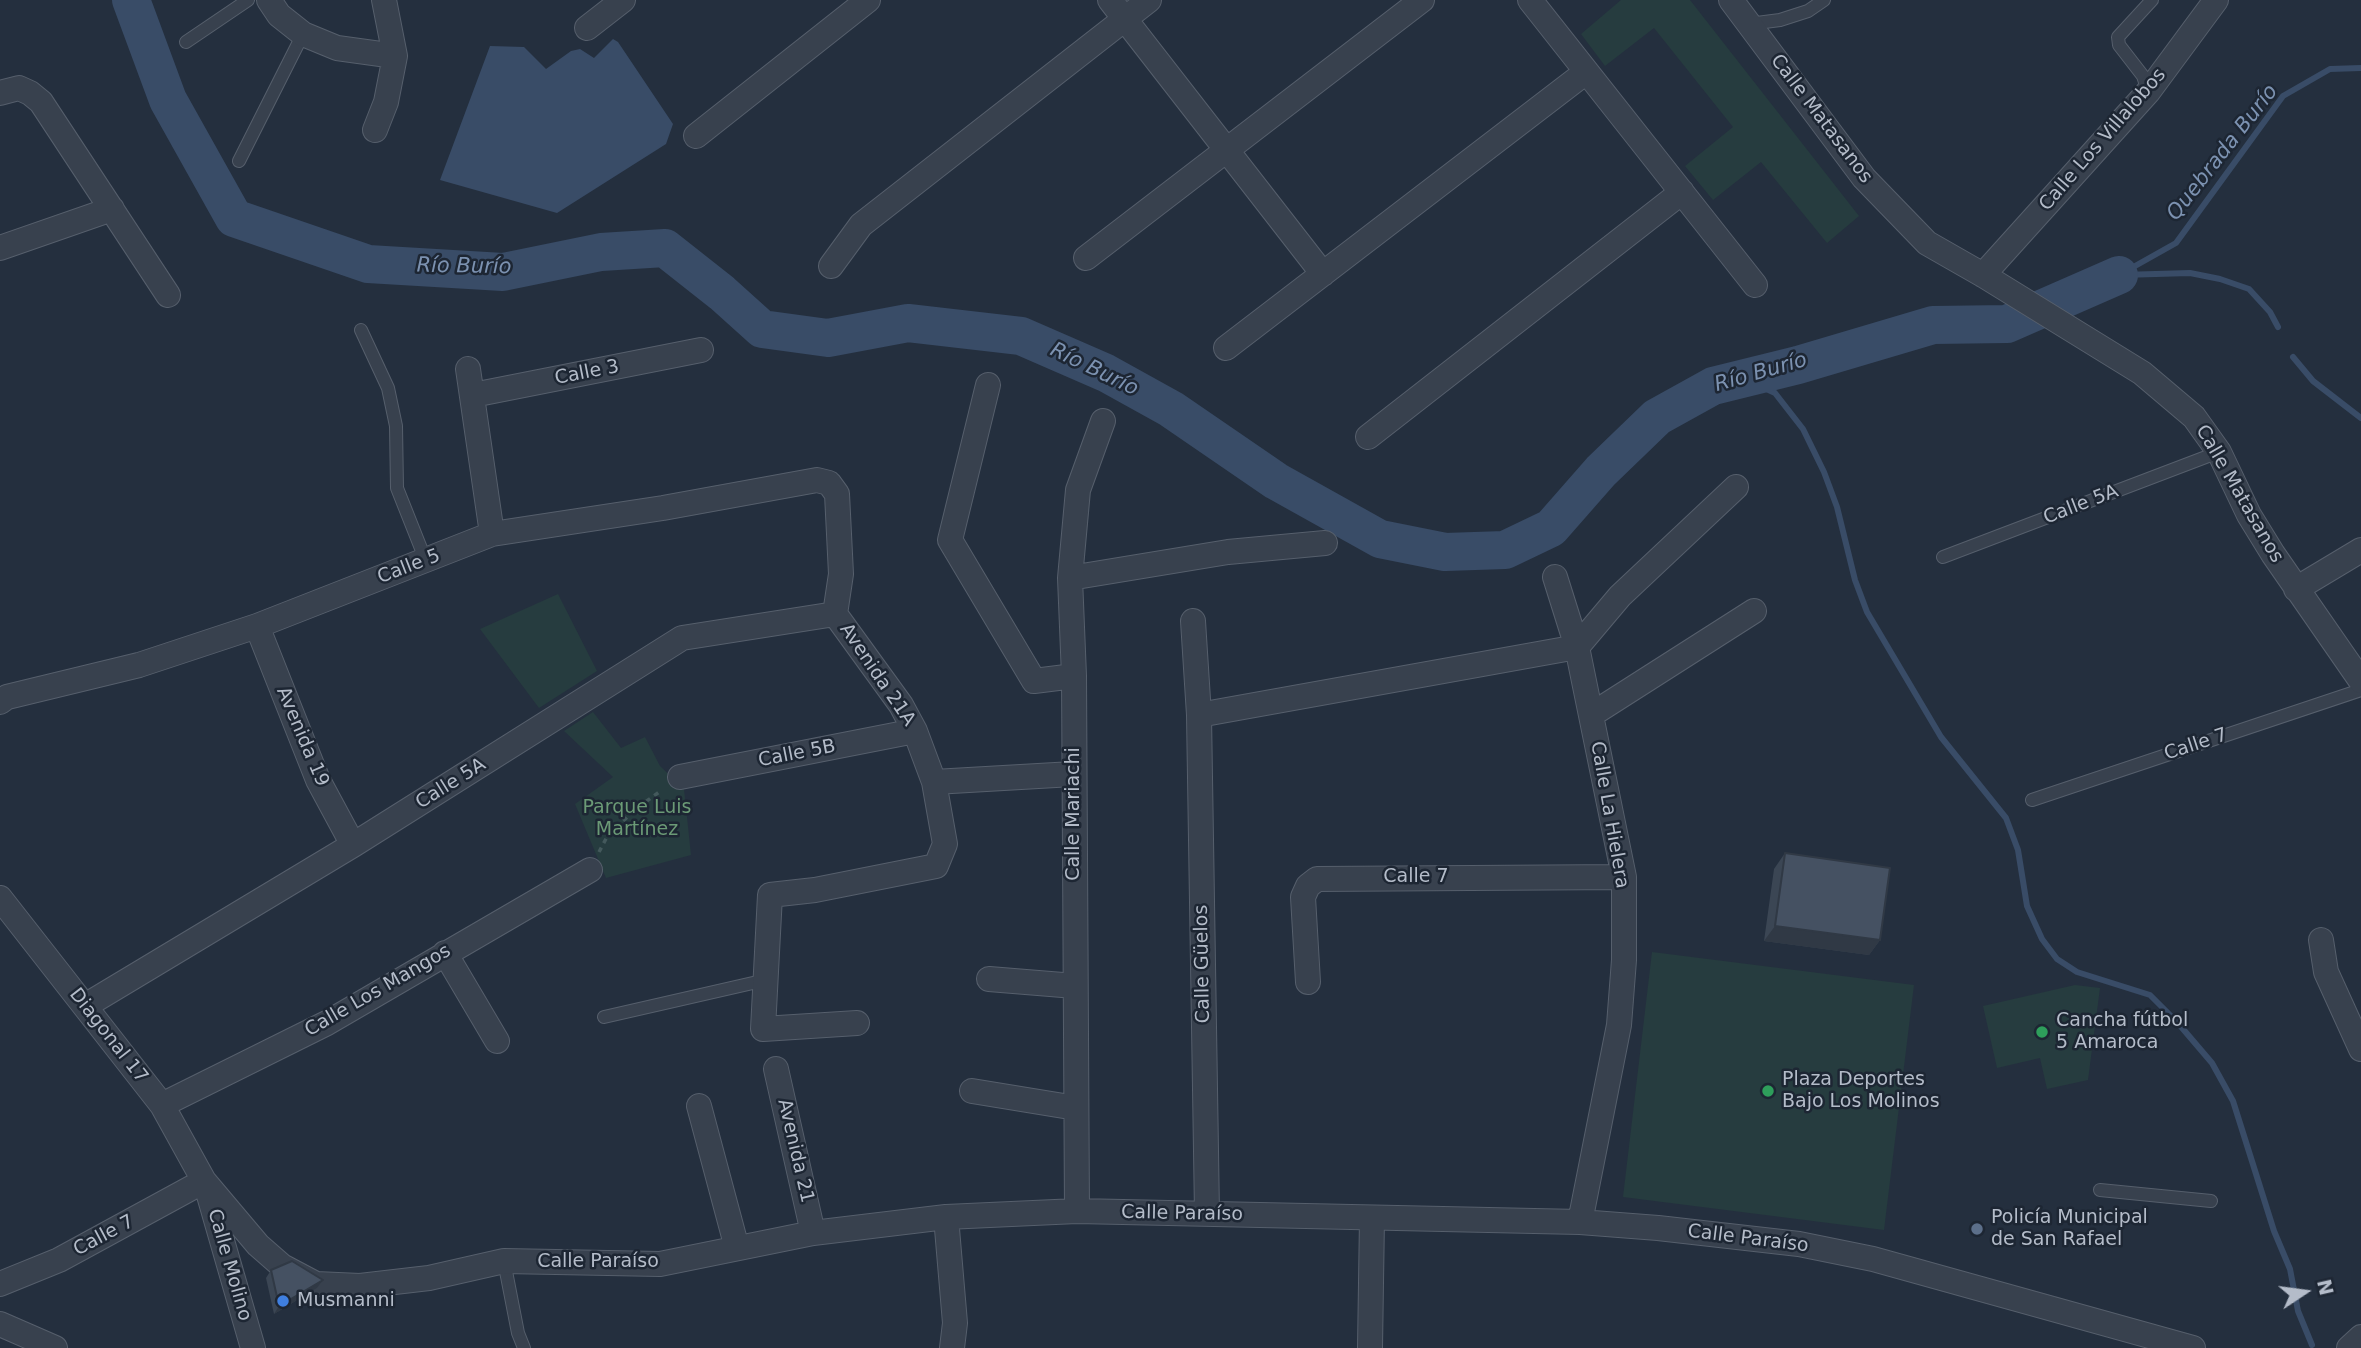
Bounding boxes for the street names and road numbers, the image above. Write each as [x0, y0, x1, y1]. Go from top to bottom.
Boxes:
street label: Calle Matasanos [1765, 50, 1877, 188]
street label: Calle Los Villalobos [2035, 64, 2171, 216]
street label: Calle 3 [553, 356, 621, 390]
street label: Calle Matasanos [2190, 421, 2288, 567]
street label: Calle 5A [2040, 480, 2122, 530]
street label: Calle 5 [374, 545, 444, 589]
street label: Avenida 21A [834, 619, 920, 731]
street label: Avenida 19 [271, 684, 333, 790]
street label: Calle 7 [2161, 724, 2231, 766]
street label: Calle 5B [756, 735, 838, 773]
street label: Calle La Hielera [1585, 740, 1633, 890]
street label: Calle Mariachi [1063, 747, 1085, 881]
street label: Calle 5A [412, 754, 490, 814]
street label: Calle 7 [1383, 866, 1449, 888]
street label: Calle Güelos [1191, 905, 1215, 1023]
street label: Calle Los Mangos [301, 940, 455, 1042]
street label: Diagonal 17 [64, 984, 152, 1088]
street label: Avenida 21 [772, 1097, 818, 1205]
street label: Calle Paraíso [1121, 1202, 1243, 1226]
street label: Calle Molino [202, 1206, 256, 1324]
street label: Calle 7 [70, 1211, 138, 1261]
street label: Calle Paraíso [1686, 1220, 1810, 1258]
street label: Calle Paraíso [537, 1251, 659, 1273]

